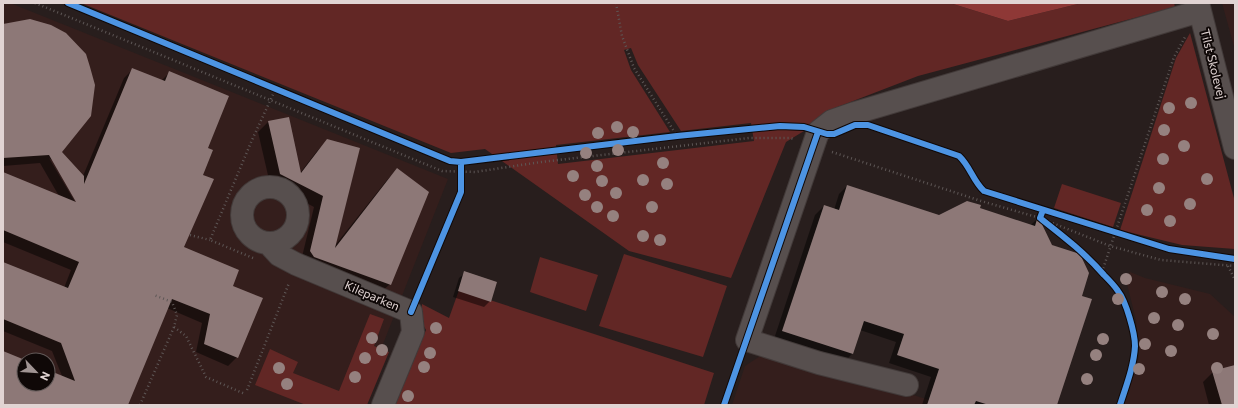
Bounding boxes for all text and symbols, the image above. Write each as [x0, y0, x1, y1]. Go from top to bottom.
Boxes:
street label: Tilst Skolevej [1199, 27, 1229, 100]
street label: Kileparken [343, 277, 402, 313]
north arrow [16, 352, 56, 392]
text: N [38, 370, 53, 383]

